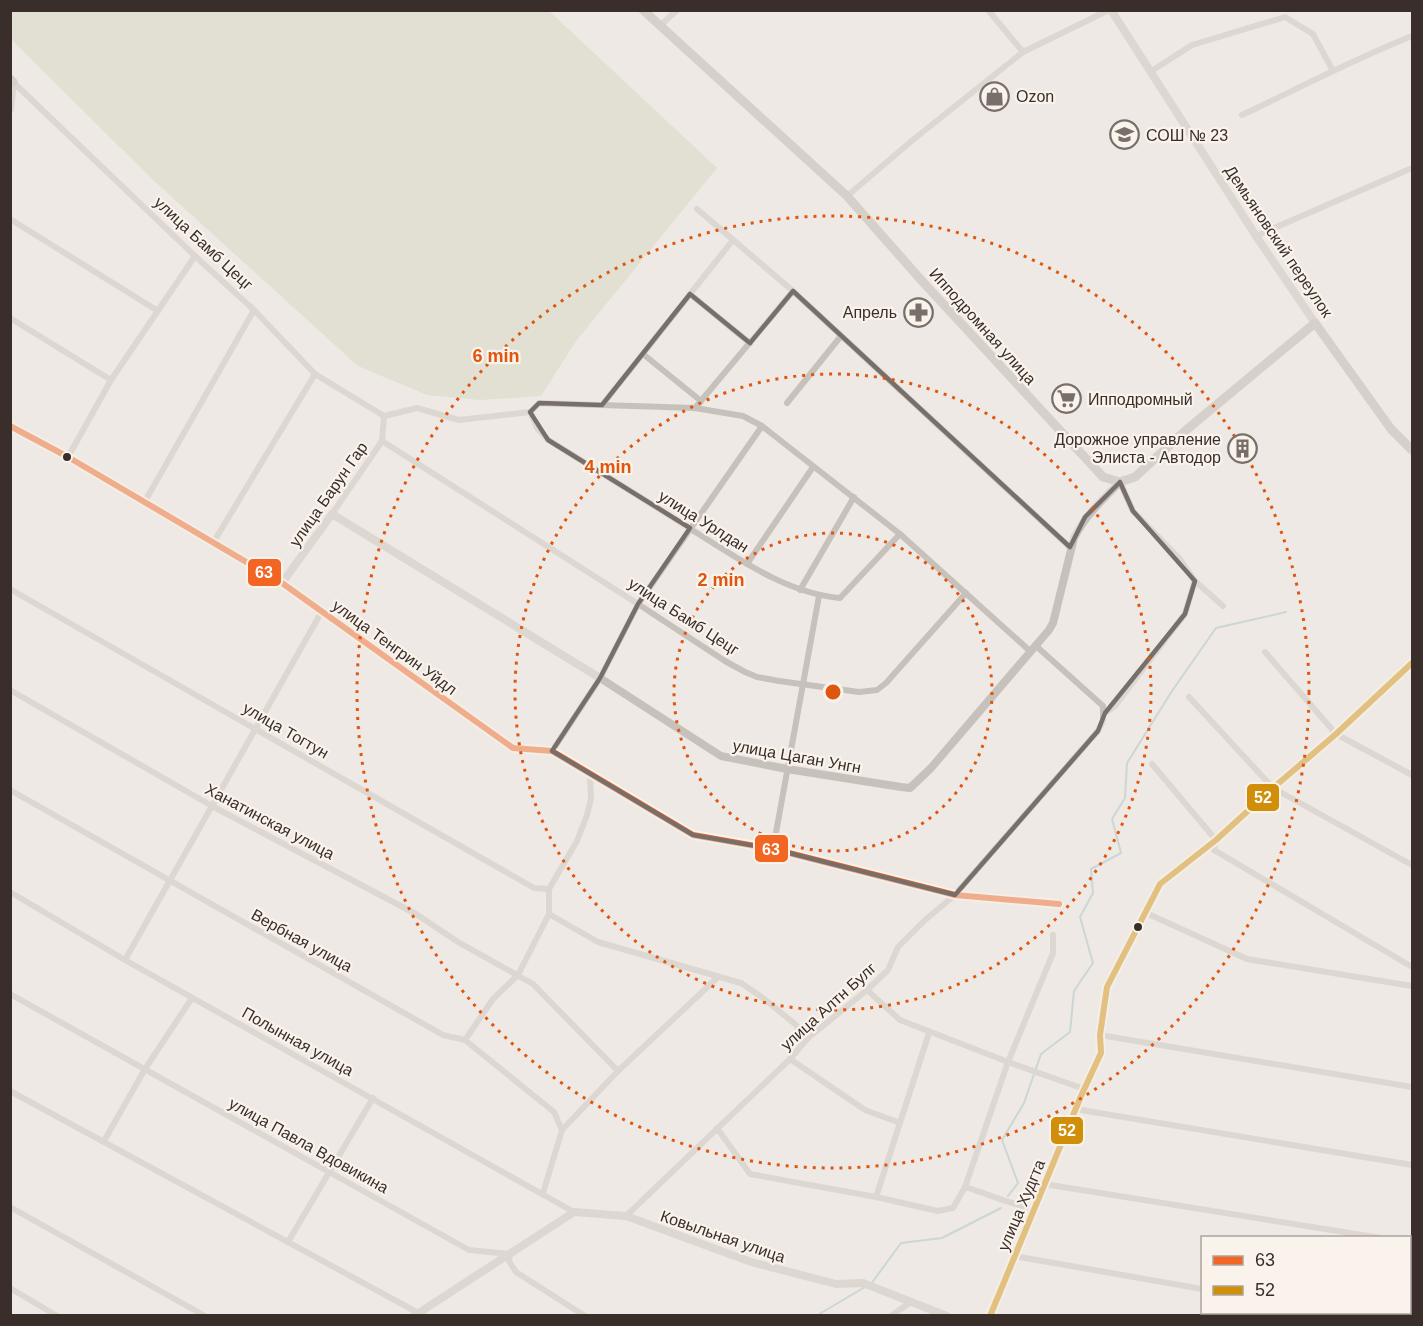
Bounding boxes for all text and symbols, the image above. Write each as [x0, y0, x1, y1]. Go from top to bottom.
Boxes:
shop icon: Ozon [979, 80, 1011, 112]
place label: Ozon [1016, 88, 1054, 105]
school or university icon: СОШ № 23 [1109, 119, 1141, 151]
place label: СОШ № 23 [1146, 127, 1228, 144]
street label: Демьяновский переулок [1221, 162, 1336, 321]
street label: улица Бамб Цецг [151, 194, 256, 293]
street label: Ипподромная улица [926, 265, 1039, 388]
pharmacy icon: Апрель [902, 296, 934, 328]
place label: Апрель [843, 304, 897, 321]
text: 6 min [472, 346, 520, 366]
supermarket icon: Ипподромный [1051, 383, 1083, 415]
place label: Ипподромный [1088, 391, 1193, 408]
place label: Дорожное управление Элиста - Автодор [1054, 431, 1221, 466]
building icon: Дорожное управление Элиста - Автодор [1226, 432, 1258, 464]
street label: улица Барун Гар [286, 439, 371, 550]
unlabelled marker [61, 451, 73, 463]
text: 4 min [584, 457, 632, 477]
street label: улица Урлдан [656, 487, 752, 556]
line badge: 63 [247, 558, 282, 587]
text: 63 [255, 564, 273, 581]
text: 2 min [697, 570, 745, 590]
street label: улица Бамб Цецг [625, 574, 742, 658]
street label: улица Тенгрин Уйдл [329, 597, 460, 698]
centre of rings [823, 682, 843, 702]
street label: улица Тогтун [240, 699, 332, 762]
street label: улица Цаган Унгн [731, 737, 862, 776]
street label: Ханатинская улица [202, 780, 337, 863]
line badge: 52 [1246, 783, 1280, 812]
text: 52 [1254, 789, 1272, 806]
line badge: 63 [754, 834, 789, 863]
text: 63 [762, 841, 780, 858]
street label: Вербная улица [248, 906, 355, 975]
unlabelled marker [1132, 921, 1144, 933]
street label: улица Алтн Булг [777, 959, 879, 1054]
street label: Полынная улица [239, 1004, 356, 1079]
street label: улица Павла Вдовикина [226, 1094, 391, 1196]
line badge: 52 [1050, 1116, 1084, 1145]
text: 52 [1058, 1122, 1076, 1139]
street label: улица Худгта [995, 1157, 1048, 1253]
street label: Ковыльная улица [658, 1207, 787, 1266]
legend [1201, 1236, 1411, 1314]
text: 63 [1255, 1250, 1275, 1270]
text: 52 [1255, 1280, 1275, 1300]

